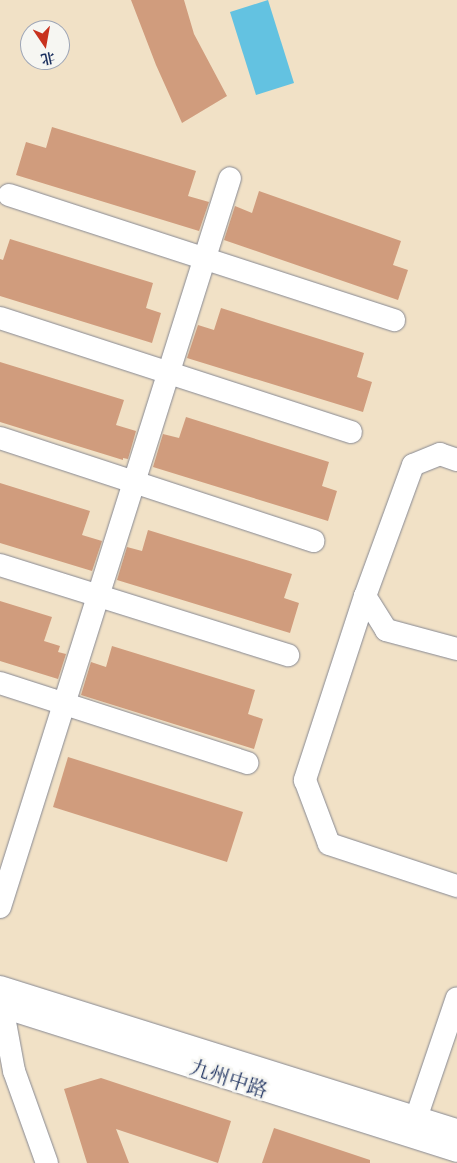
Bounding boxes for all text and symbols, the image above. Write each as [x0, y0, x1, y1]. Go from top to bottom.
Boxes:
north arrow [20, 20, 70, 70]
text: 北 [39, 47, 57, 70]
street label: 九州中路 [187, 1054, 271, 1102]

